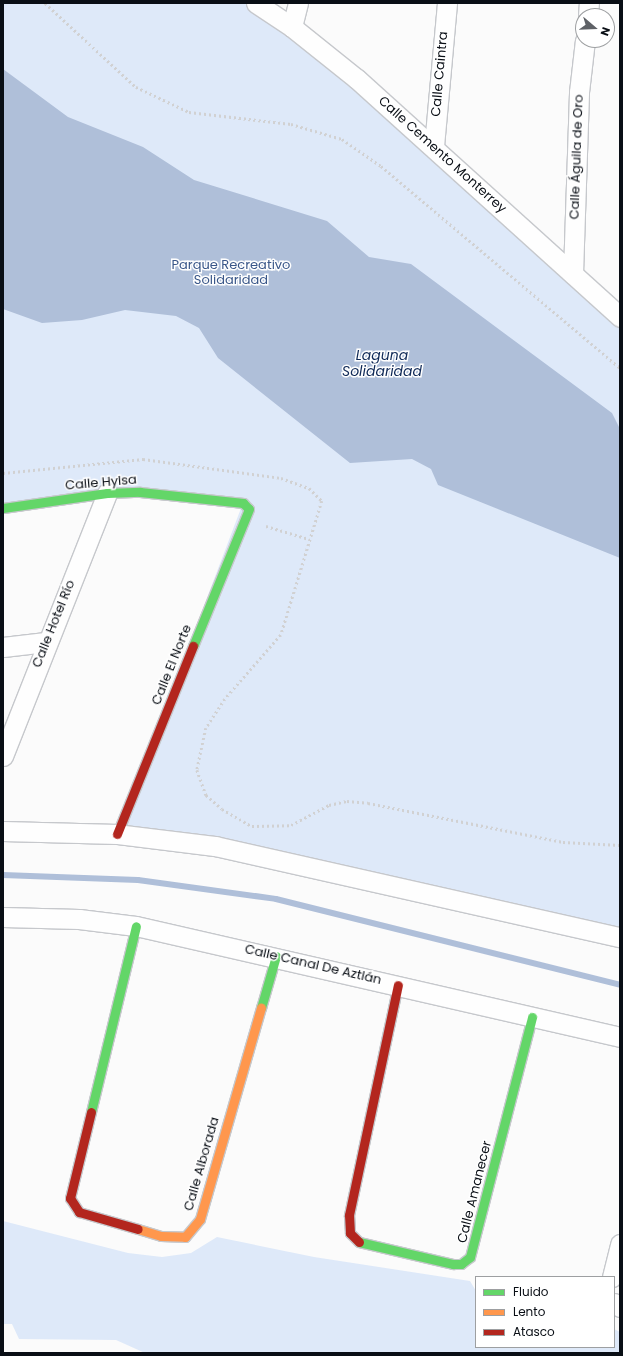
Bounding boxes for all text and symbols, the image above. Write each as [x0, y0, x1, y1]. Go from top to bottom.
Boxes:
north arrow [575, 8, 615, 48]
text: N [596, 25, 614, 38]
street label: Calle Caintra [429, 31, 451, 117]
street label: Calle Cemento Monterrey [375, 93, 509, 217]
street label: Calle Águila de Oro [567, 94, 587, 220]
park label: Parque Recreativo Solidaridad [172, 258, 290, 289]
water label: Laguna Solidaridad [342, 347, 422, 380]
street label: Calle Hylsa [65, 472, 137, 494]
street label: Calle Hotel Río [29, 578, 79, 670]
street label: Calle El Norte [149, 623, 195, 707]
street label: Calle Canal De Aztlán [243, 942, 383, 988]
street label: Calle Alborada [181, 1115, 223, 1213]
street label: Calle Amanecer [455, 1139, 495, 1245]
legend [475, 1276, 615, 1348]
text: Fluido [513, 1283, 548, 1300]
text: Lento [513, 1303, 545, 1320]
text: Atasco [513, 1323, 555, 1340]

